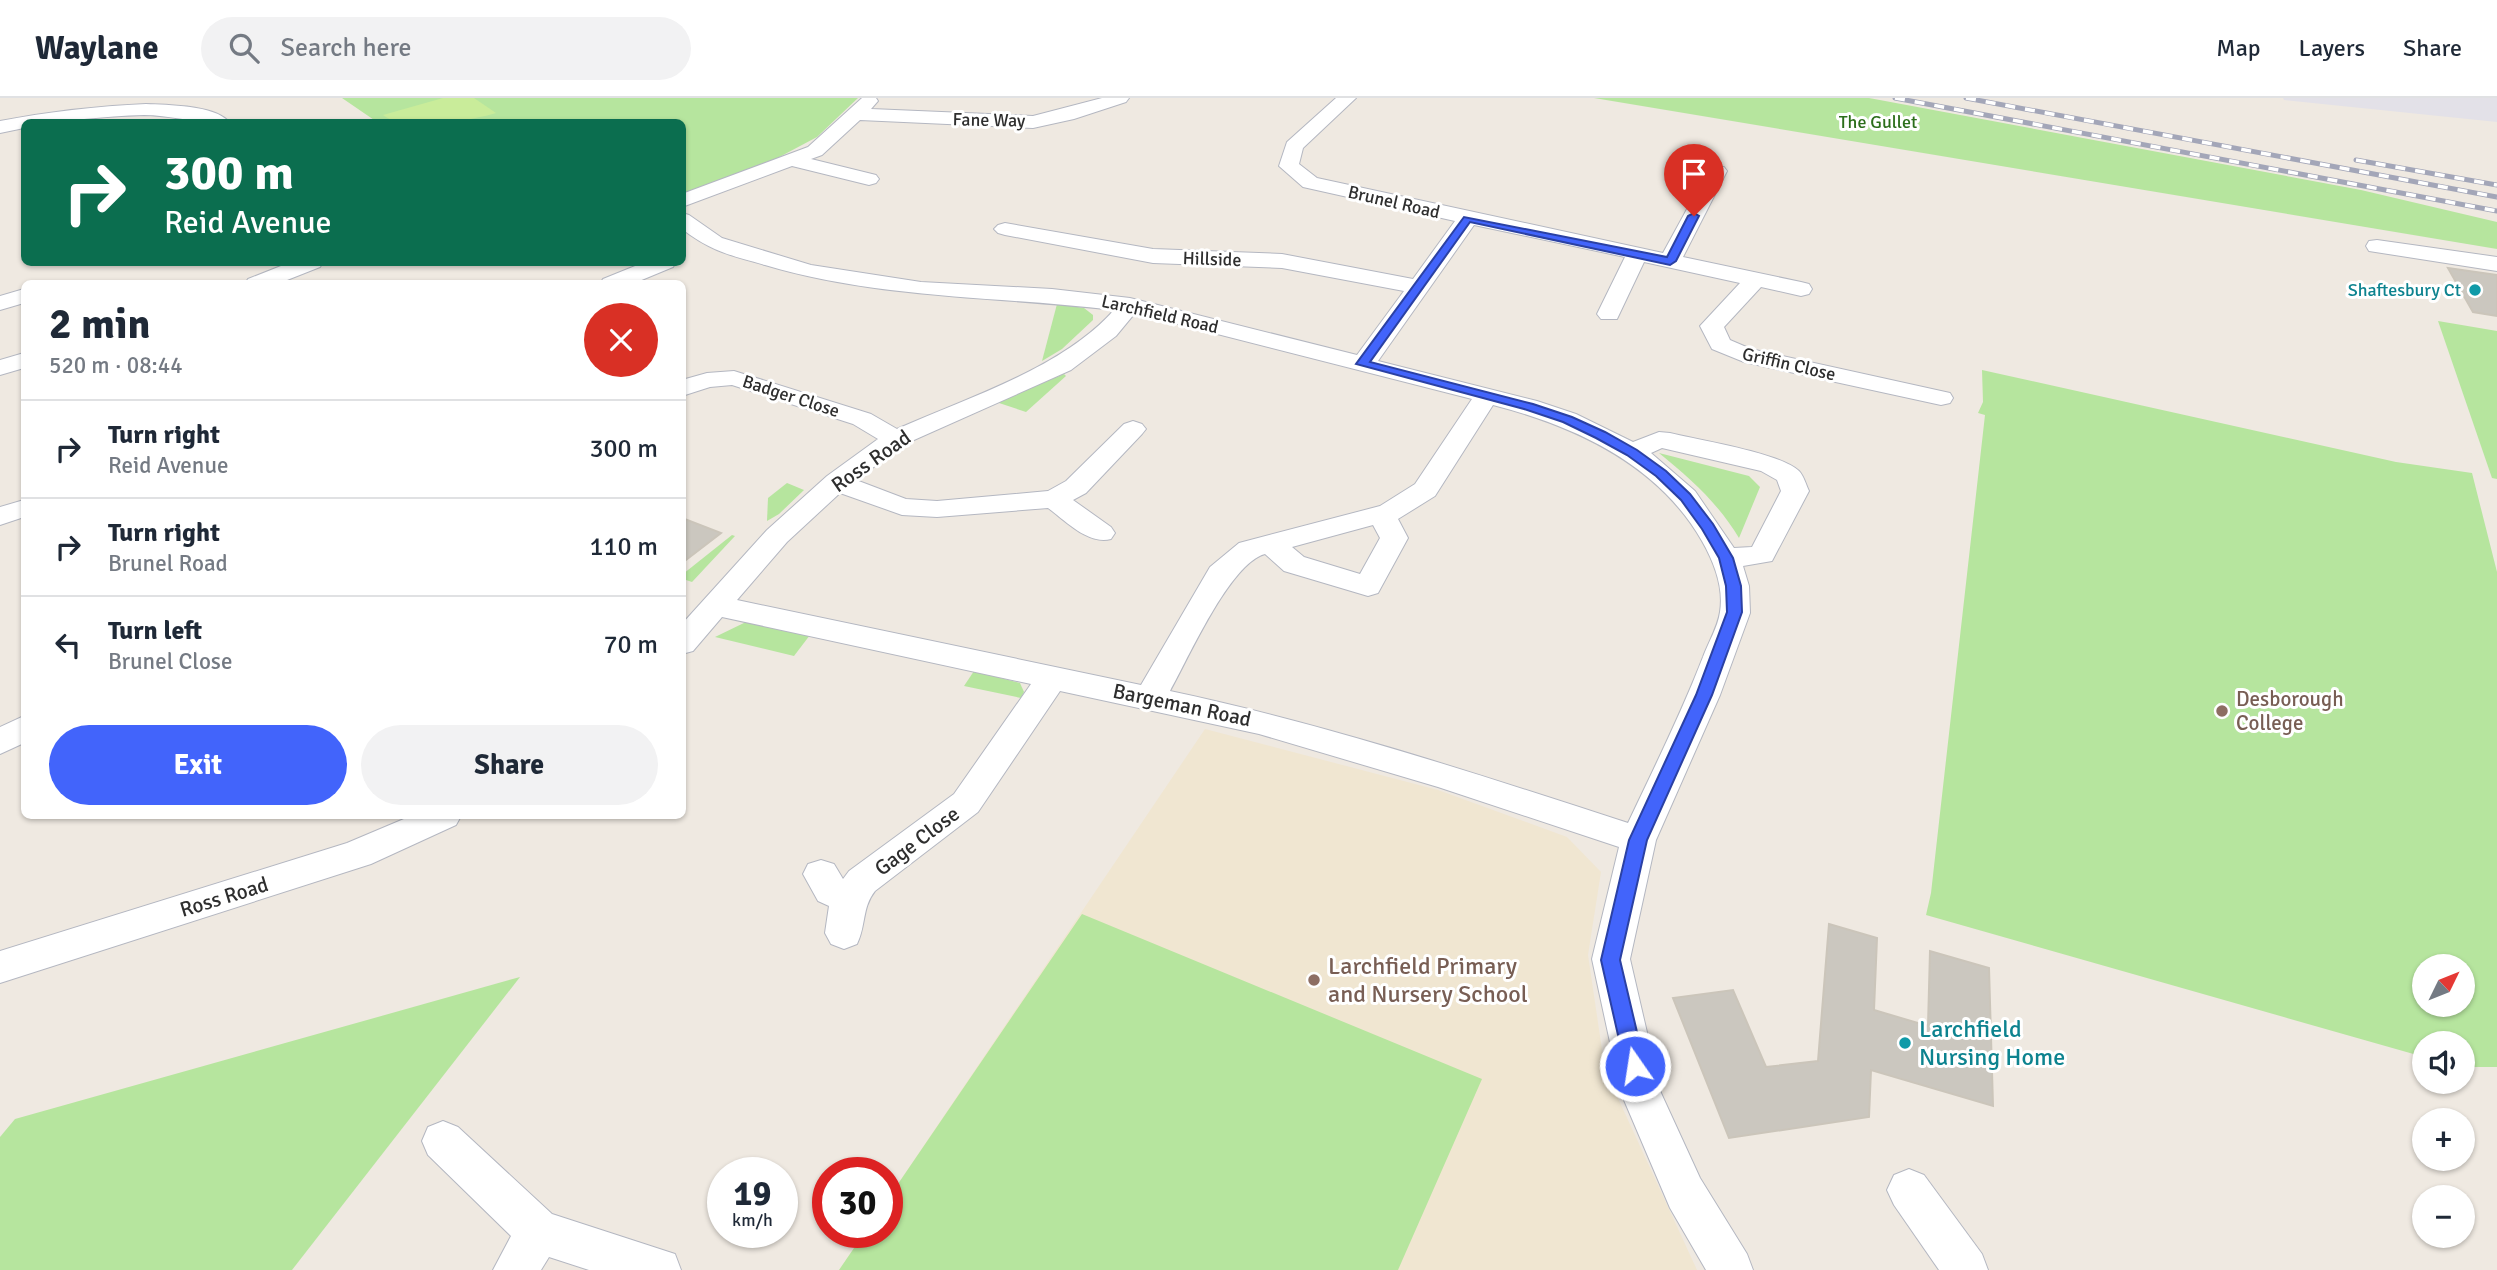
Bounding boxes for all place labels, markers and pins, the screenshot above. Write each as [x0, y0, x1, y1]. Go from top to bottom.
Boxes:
pin [1664, 144, 1724, 216]
place label: Shaftesbury Ct [2348, 279, 2461, 301]
marker: Shaftesbury Ct [2467, 282, 2483, 298]
place label: Desborough College [2236, 686, 2344, 736]
marker: Desborough College [2214, 703, 2230, 719]
place label: Larchfield Primary and Nursery School [1328, 951, 1528, 1009]
marker: Larchfield Primary and Nursery School [1306, 972, 1322, 988]
place label: Larchfield Nursing Home [1919, 1014, 2065, 1072]
marker: Larchfield Nursing Home [1897, 1035, 1913, 1051]

